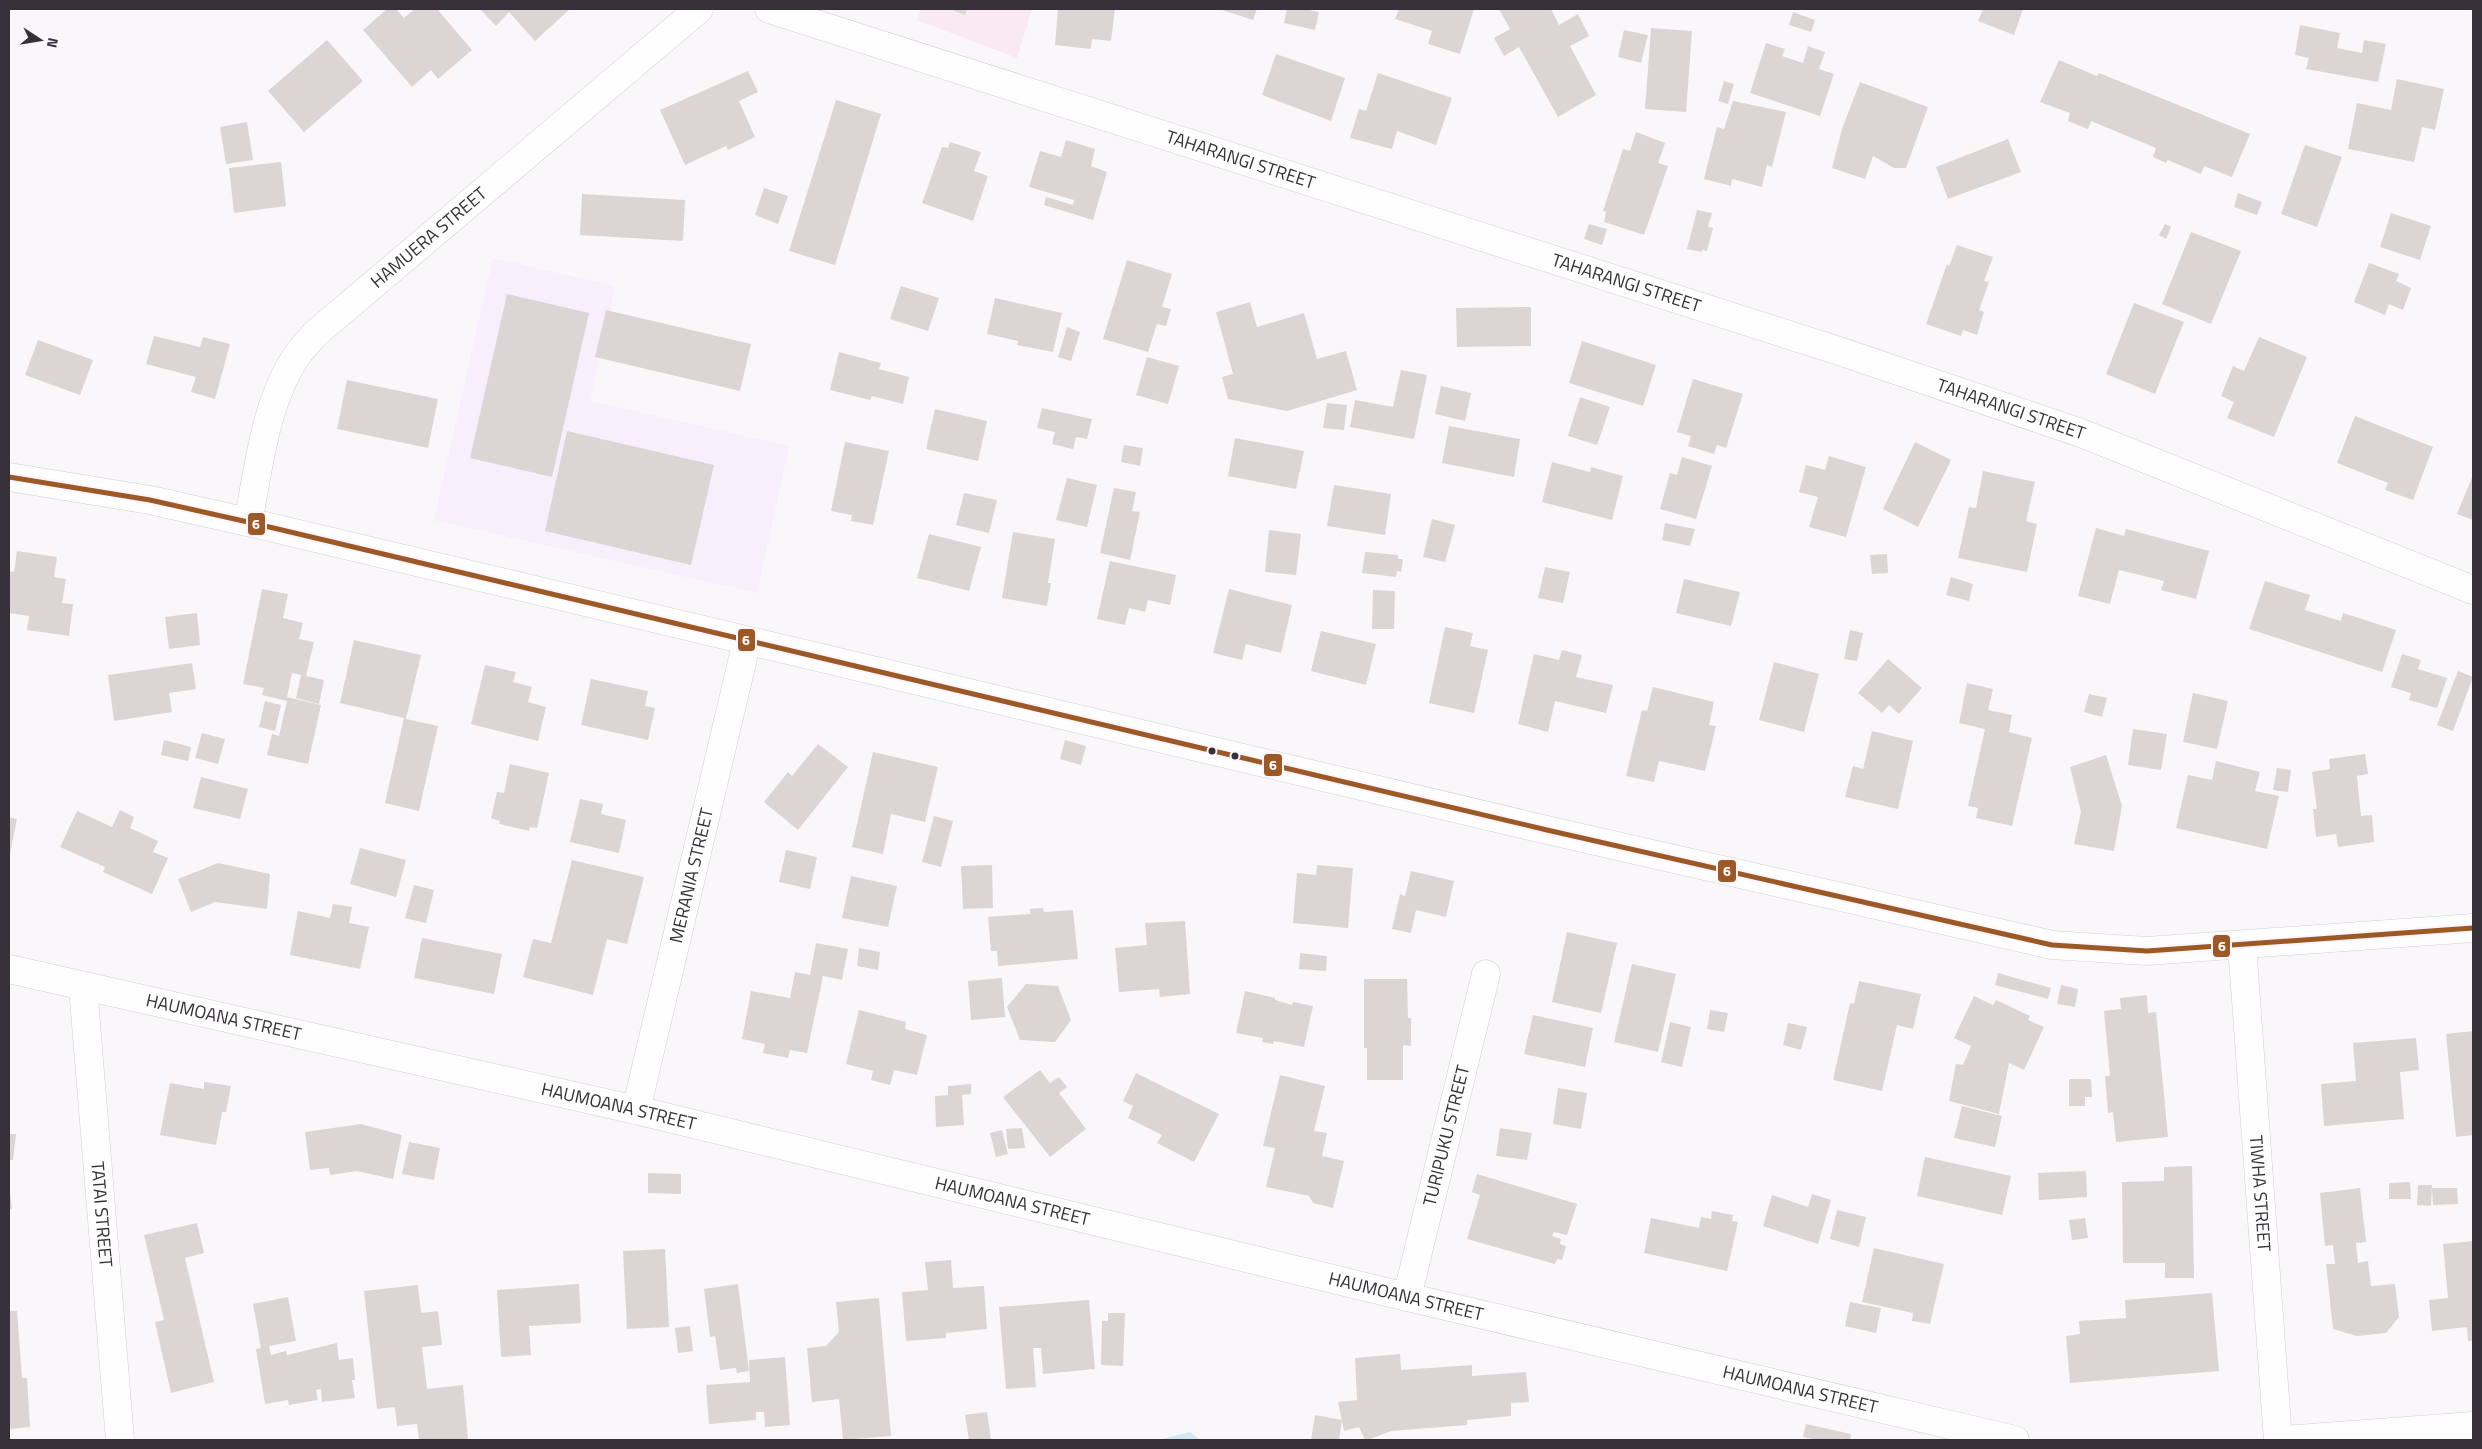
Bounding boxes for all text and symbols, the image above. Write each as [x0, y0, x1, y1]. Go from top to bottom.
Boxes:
north arrow [15, 15, 65, 65]
text: N [42, 36, 64, 50]
street label: TAHARANGI STREET [1163, 123, 1319, 196]
street label: HAMUERA STREET [364, 180, 493, 294]
street label: TAHARANGI STREET [1548, 246, 1705, 319]
street label: TAHARANGI STREET [1933, 371, 2090, 447]
line badge: 6 [247, 512, 266, 536]
text: 6 [252, 513, 260, 534]
line badge: 6 [737, 628, 756, 652]
text: 6 [742, 629, 750, 650]
unlabelled marker [1207, 746, 1217, 756]
unlabelled marker [1230, 751, 1240, 761]
line badge: 6 [1263, 753, 1283, 777]
text: 6 [1269, 754, 1277, 775]
street label: MERANIA STREET [662, 805, 720, 946]
line badge: 6 [1717, 859, 1737, 883]
text: 6 [1723, 860, 1731, 881]
line badge: 6 [2212, 934, 2231, 958]
text: 6 [2218, 935, 2226, 956]
street label: HAUMOANA STREET [143, 986, 305, 1047]
street label: TURIPUKU STREET [1416, 1062, 1476, 1209]
street label: HAUMOANA STREET [539, 1075, 700, 1137]
street label: TIWHA STREET [2243, 1134, 2278, 1253]
street label: TATAI STREET [84, 1160, 120, 1269]
street label: HAUMOANA STREET [932, 1169, 1093, 1233]
street label: HAUMOANA STREET [1326, 1264, 1487, 1328]
street label: HAUMOANA STREET [1720, 1358, 1881, 1420]

